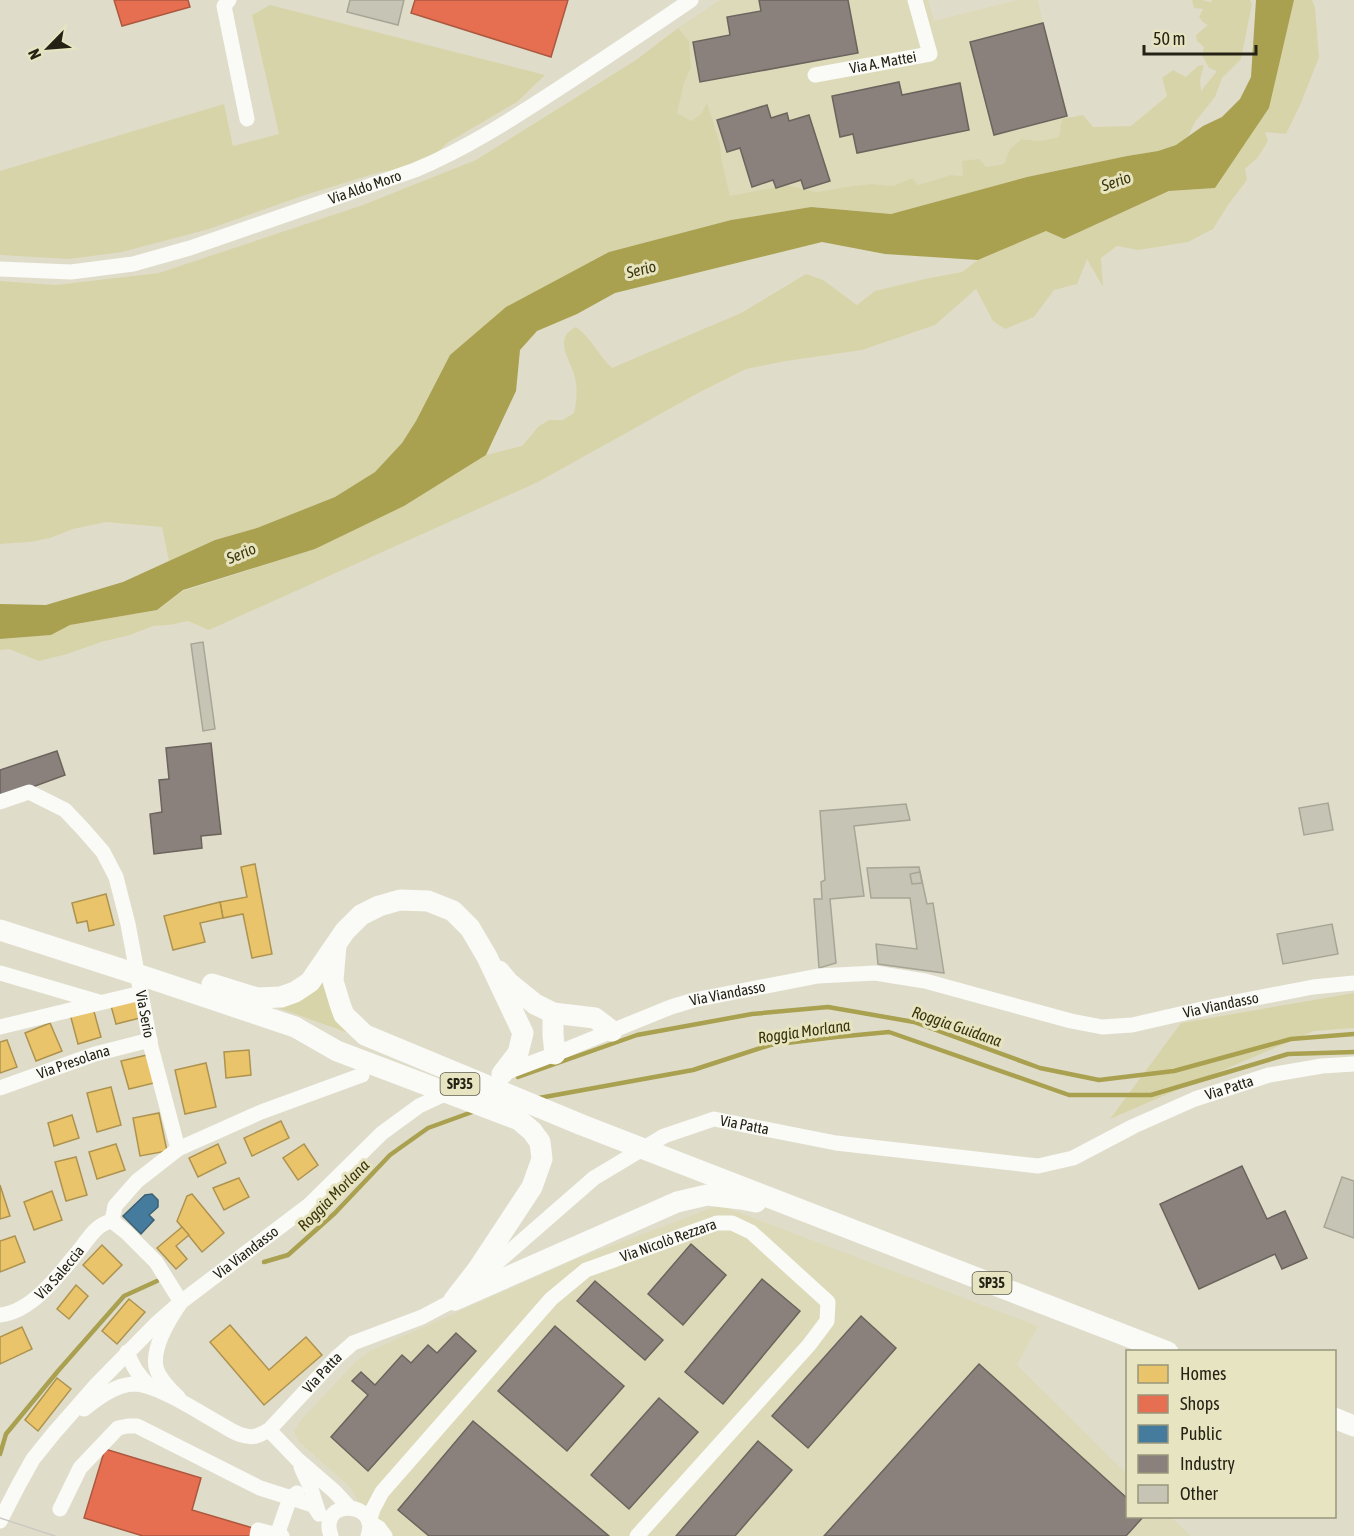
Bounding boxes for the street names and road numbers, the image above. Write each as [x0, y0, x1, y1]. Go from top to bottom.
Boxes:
street label: Via A. Mattei [848, 48, 918, 77]
street label: Via Aldo Moro [326, 166, 403, 207]
street label: Via Viandasso [687, 977, 767, 1009]
street label: Via Serio [133, 989, 158, 1039]
street label: Via Viandasso [1181, 989, 1260, 1021]
street label: Via Presolana [35, 1042, 112, 1082]
street label: Via Patta [1203, 1072, 1255, 1103]
road number: SP35 [440, 1073, 480, 1095]
street label: Via Patta [719, 1111, 771, 1138]
street label: Via Nicolò Rezzara [618, 1215, 719, 1265]
street label: Via Viandasso [210, 1222, 282, 1282]
street label: Via Saleccia [31, 1242, 87, 1303]
road number: SP35 [972, 1272, 1012, 1294]
street label: Via Patta [299, 1348, 345, 1396]

